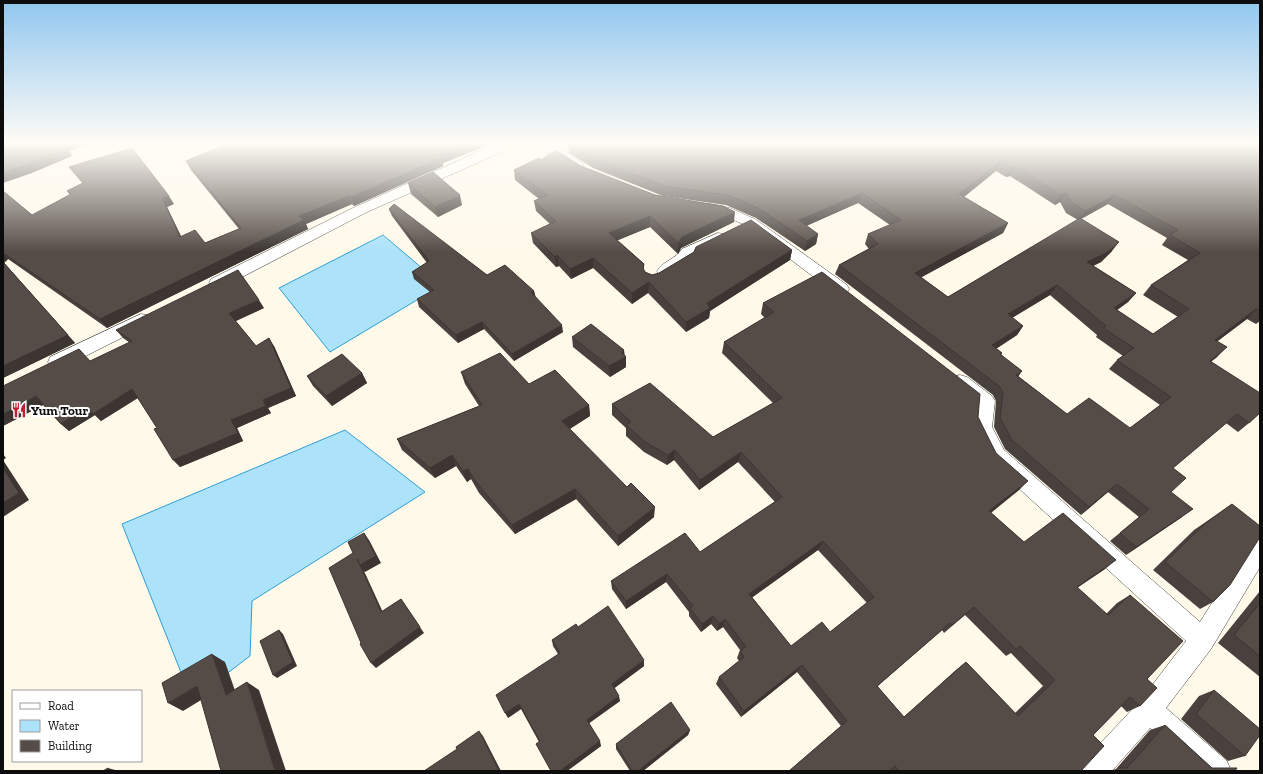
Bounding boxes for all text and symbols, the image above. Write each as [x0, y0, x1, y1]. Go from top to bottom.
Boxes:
restaurant icon: Yum Tour [10, 401, 28, 419]
place label: Yum Tour [31, 403, 88, 418]
legend [12, 690, 142, 762]
text: Road [48, 699, 74, 713]
text: Water [48, 719, 80, 733]
text: Building [48, 739, 92, 753]

